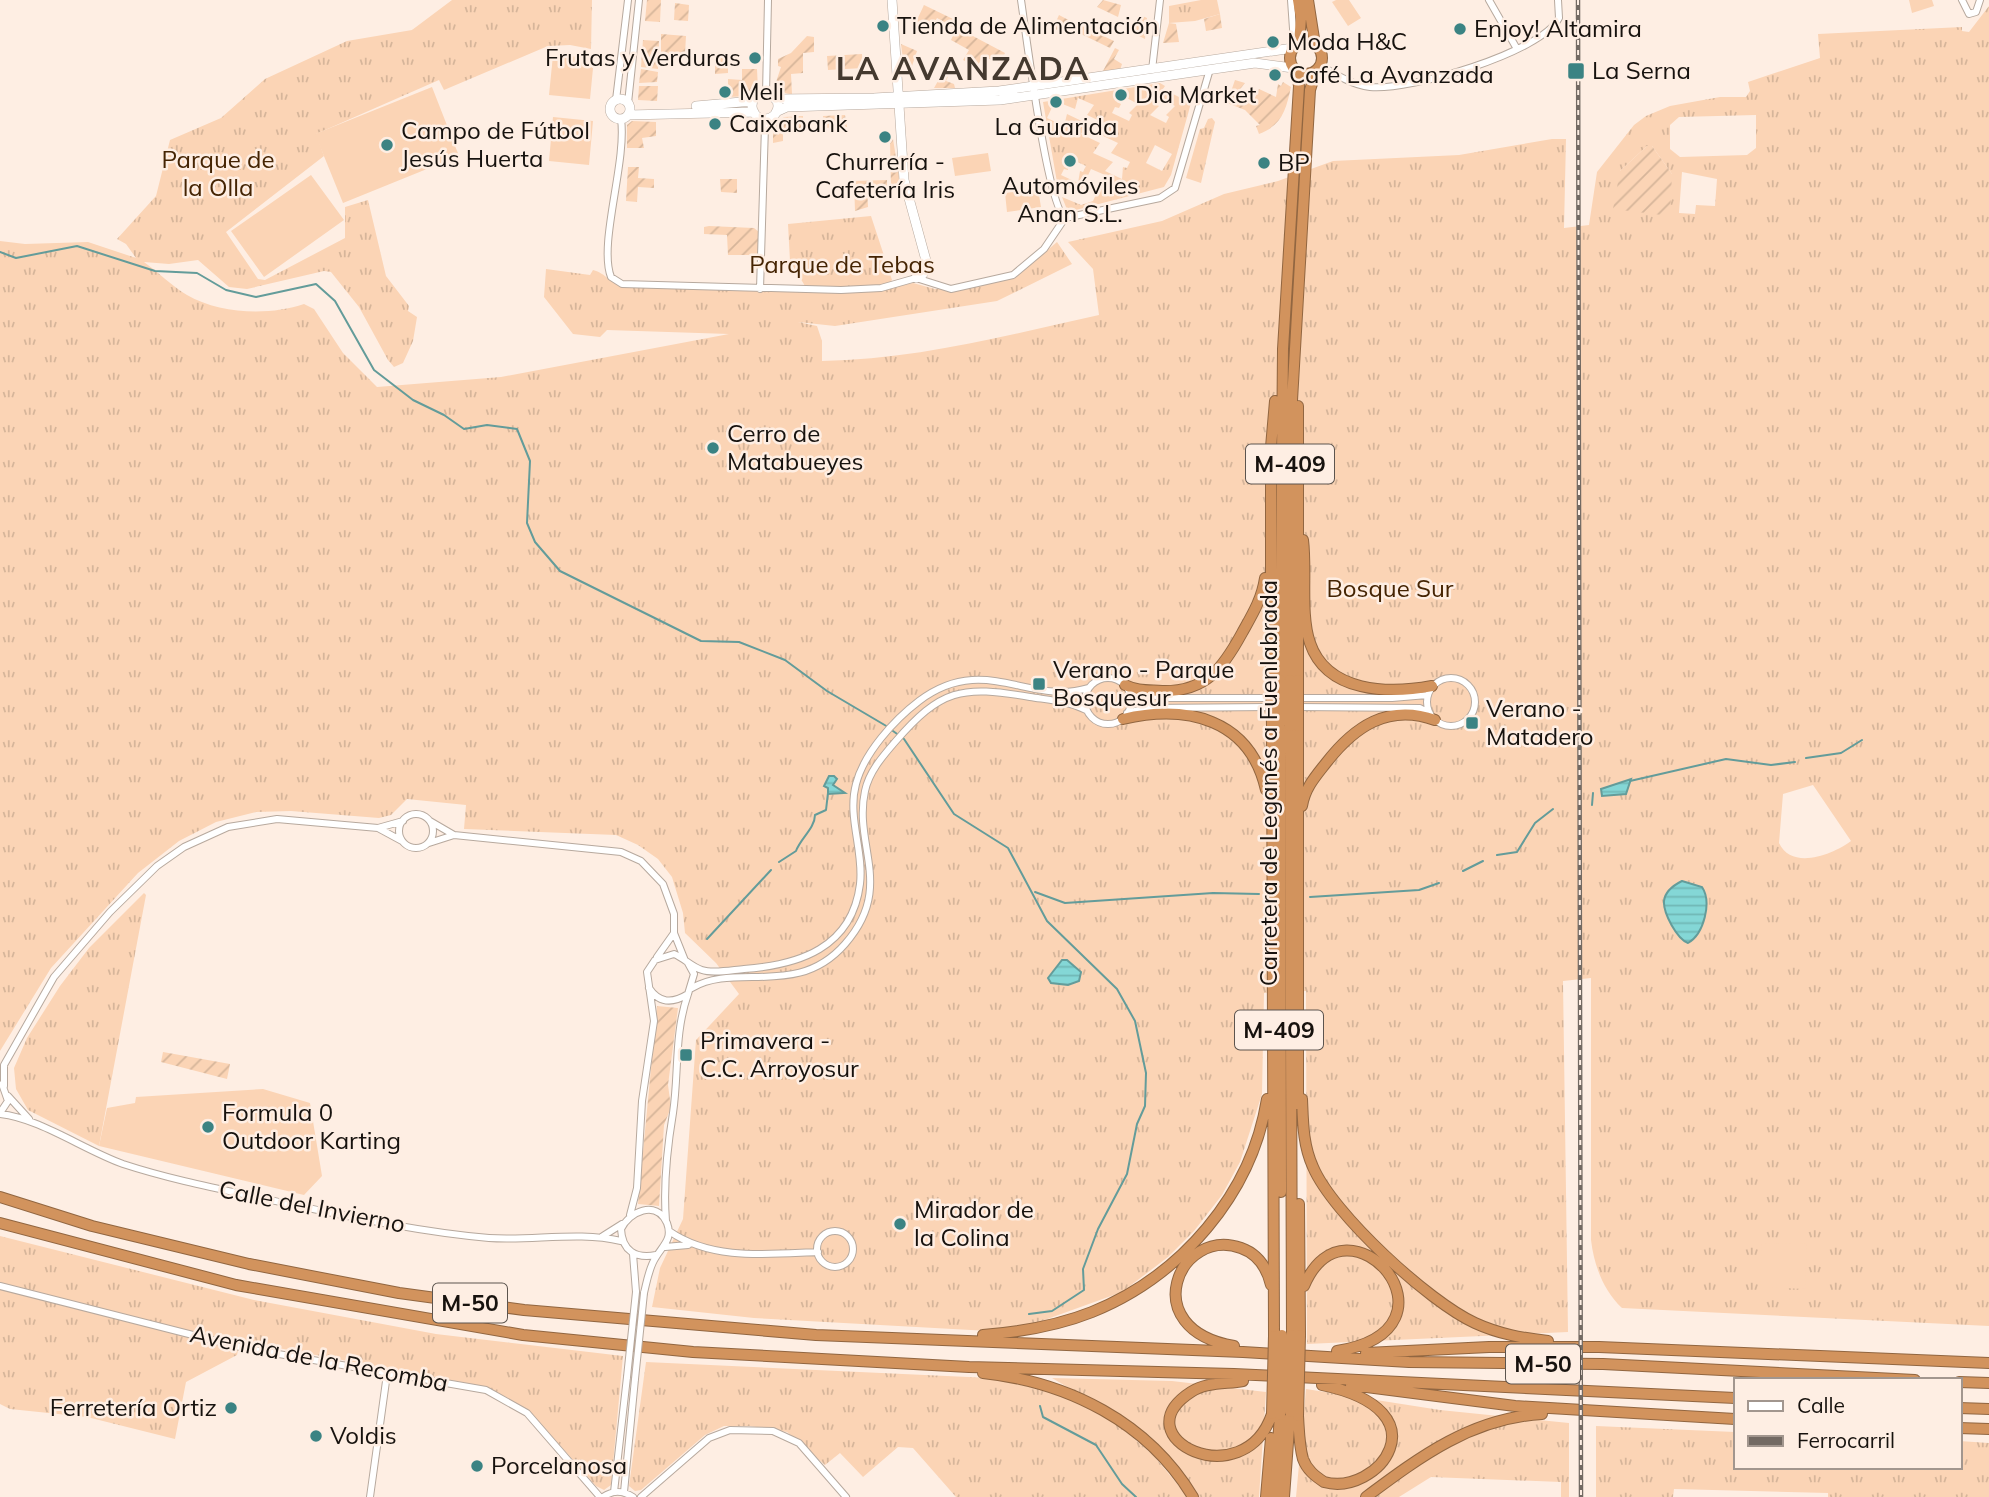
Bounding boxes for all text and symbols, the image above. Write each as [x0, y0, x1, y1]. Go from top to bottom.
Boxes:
place label: Tienda de Alimentación [897, 10, 1159, 40]
place label: Enjoy! Altamira [1474, 13, 1642, 43]
marker: Tienda de Alimentación [875, 18, 891, 34]
marker: Enjoy! Altamira [1452, 21, 1468, 37]
place label: Moda H&C [1287, 26, 1407, 56]
marker: Moda H&C [1265, 34, 1281, 50]
place label: Frutas y Verduras [545, 42, 741, 72]
district label: LA AVANZADA [836, 48, 1090, 88]
marker: Frutas y Verduras [747, 50, 763, 66]
place label: La Serna [1592, 55, 1691, 85]
place label: Café La Avanzada [1289, 59, 1494, 89]
marker: La Serna [1566, 61, 1586, 81]
marker: Café La Avanzada [1267, 67, 1283, 83]
place label: Meli [739, 76, 784, 106]
place label: Dia Market [1135, 79, 1257, 109]
marker: Meli [717, 84, 733, 100]
marker: Dia Market [1113, 87, 1129, 103]
marker: La Guarida [1048, 94, 1064, 110]
place label: Caixabank [729, 108, 848, 138]
place label: La Guarida [995, 111, 1117, 141]
place label: Campo de Fútbol Jesús Huerta [401, 115, 590, 173]
marker: Caixabank [707, 116, 723, 132]
marker: Churrería - Cafetería Iris [877, 129, 893, 145]
marker: Campo de Fútbol Jesús Huerta [379, 137, 395, 153]
park label: Parque de la Olla [161, 144, 275, 202]
place label: Churrería - Cafetería Iris [815, 146, 955, 204]
place label: BP [1278, 147, 1310, 177]
marker: Automóviles Anan S.L. [1062, 153, 1078, 169]
marker: BP [1256, 155, 1272, 171]
place label: Automóviles Anan S.L. [1001, 170, 1139, 228]
park label: Parque de Tebas [749, 249, 935, 279]
place label: Cerro de Matabueyes [727, 418, 863, 476]
marker: Cerro de Matabueyes [705, 440, 721, 456]
road number: M-409 [1246, 445, 1334, 484]
park label: Bosque Sur [1326, 573, 1454, 603]
street label: Carretera de Leganés a Fuenlabrada [1253, 580, 1283, 986]
place label: Verano - Parque Bosquesur [1053, 654, 1234, 712]
marker: Verano - Parque Bosquesur [1031, 676, 1047, 692]
place label: Verano - Matadero [1486, 693, 1594, 751]
marker: Verano - Matadero [1464, 715, 1480, 731]
road number: M-409 [1235, 1010, 1323, 1050]
place label: Primavera - C.C. Arroyosur [700, 1025, 859, 1083]
marker: Primavera - C.C. Arroyosur [678, 1047, 694, 1063]
place label: Formula 0 Outdoor Karting [222, 1097, 401, 1155]
marker: Formula 0 Outdoor Karting [200, 1119, 216, 1135]
street label: Calle del Invierno [217, 1173, 408, 1239]
place label: Mirador de la Colina [914, 1194, 1034, 1252]
marker: Mirador de la Colina [892, 1216, 908, 1232]
road number: M-50 [433, 1284, 507, 1322]
street label: Avenida de la Recomba [188, 1318, 451, 1398]
road number: M-50 [1506, 1344, 1580, 1384]
legend [1734, 1378, 1961, 1469]
place label: Ferretería Ortiz [50, 1392, 217, 1422]
text: Calle [1797, 1392, 1845, 1418]
marker: Ferretería Ortiz [223, 1400, 239, 1416]
place label: Voldis [330, 1420, 397, 1450]
text: Ferrocarril [1797, 1427, 1895, 1453]
marker: Voldis [308, 1428, 324, 1444]
place label: Porcelanosa [491, 1450, 627, 1480]
marker: Porcelanosa [469, 1458, 485, 1474]

